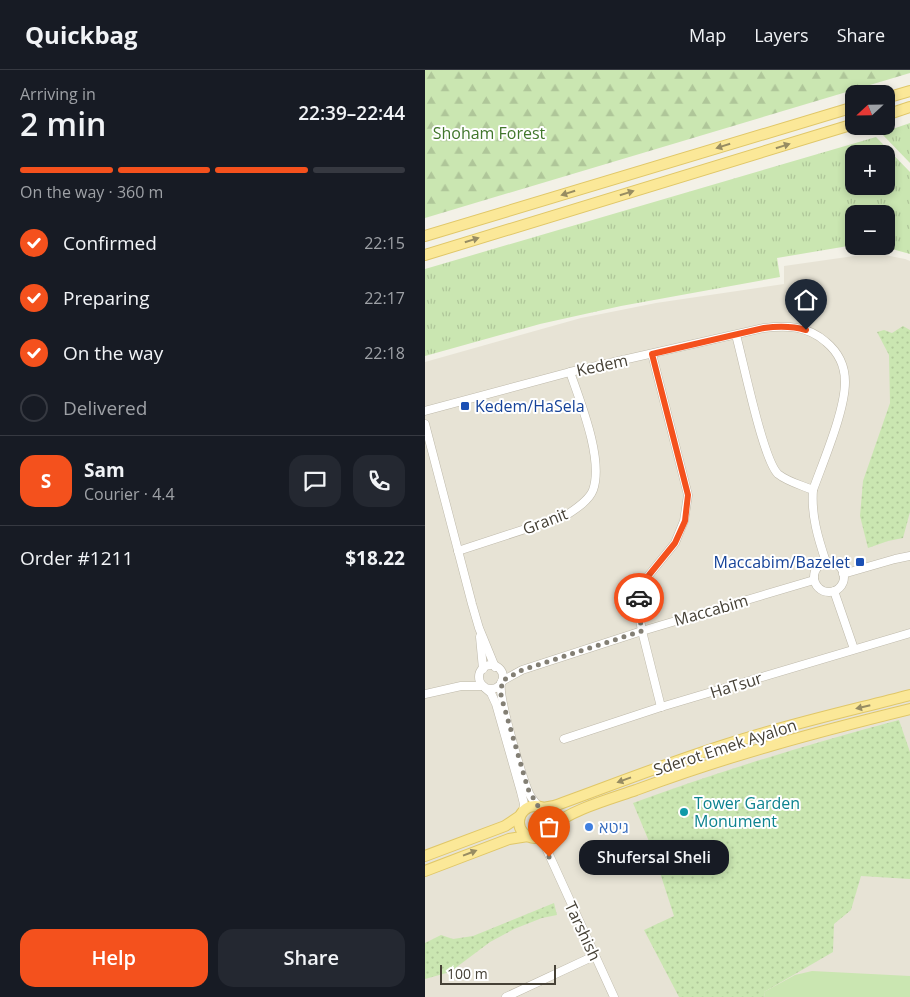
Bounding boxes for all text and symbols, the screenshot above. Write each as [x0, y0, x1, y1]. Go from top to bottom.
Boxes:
text: Quickbag [25, 18, 138, 51]
text: Map [689, 23, 726, 47]
text: Layers [754, 23, 809, 47]
text: Share [837, 23, 885, 47]
text: Arriving in [20, 83, 96, 105]
north arrow [845, 85, 895, 135]
map controls [845, 85, 895, 255]
text: 22:39–22:44 [298, 100, 405, 126]
text: 2 min [20, 102, 106, 145]
park label: Shoham Forest [433, 122, 546, 144]
one-way arrow [715, 142, 730, 150]
one-way arrow [775, 142, 790, 149]
button: + [845, 145, 895, 195]
text: On the way · 360 m [20, 181, 163, 203]
one-way arrow [620, 189, 635, 197]
one-way arrow [560, 190, 575, 198]
button: − [845, 205, 895, 255]
icon: check [20, 229, 48, 257]
text: Confirmed [63, 230, 157, 256]
text: 22:15 [364, 232, 405, 254]
one-way arrow [464, 236, 479, 244]
pin [785, 279, 827, 330]
icon: check [20, 284, 48, 312]
text: Preparing [63, 285, 150, 311]
icon: home [792, 286, 820, 314]
text: 22:17 [364, 287, 405, 309]
icon: check [20, 339, 48, 367]
text: On the way [63, 340, 163, 366]
text: 22:18 [364, 342, 405, 364]
street label: Kedem [574, 349, 630, 381]
text: Delivered [63, 395, 147, 421]
place label: Kedem/HaSela [475, 395, 585, 417]
marker: Kedem/HaSela [459, 400, 471, 412]
button: chat [289, 455, 341, 507]
button: phone [353, 455, 405, 507]
text: Sam [84, 457, 125, 483]
text: S [41, 468, 51, 494]
text: Courier · 4.4 [84, 483, 175, 505]
street label: Granit [519, 502, 571, 540]
text: Order #1211 [20, 545, 133, 571]
text: $18.22 [345, 545, 405, 571]
place label: Maccabim/Bazelet [714, 551, 850, 573]
marker: Maccabim/Bazelet [854, 556, 866, 568]
courier [614, 573, 664, 623]
icon: car [625, 584, 653, 612]
street label: Maccabim [671, 589, 751, 631]
street label: HaTsur [707, 667, 765, 703]
one-way arrow [855, 703, 870, 711]
street label: Sderot Emek Ayalon [651, 713, 799, 781]
one-way arrow [616, 776, 631, 784]
place label: Tower Garden Monument [694, 792, 800, 832]
pin [528, 806, 570, 857]
marker: Tower Garden Monument [678, 806, 690, 818]
icon: bag [535, 813, 563, 841]
place label: גיטא [599, 816, 629, 838]
marker: גיטא [583, 821, 595, 833]
callout: Shufersal Sheli [579, 840, 729, 874]
text: Shufersal Sheli [597, 846, 711, 868]
one-way arrow [463, 849, 478, 856]
street label: Tarshish [560, 898, 606, 964]
button: Help [20, 929, 208, 987]
button: Share [218, 929, 405, 987]
scale bar [440, 962, 556, 985]
text: 100 m [447, 964, 488, 983]

